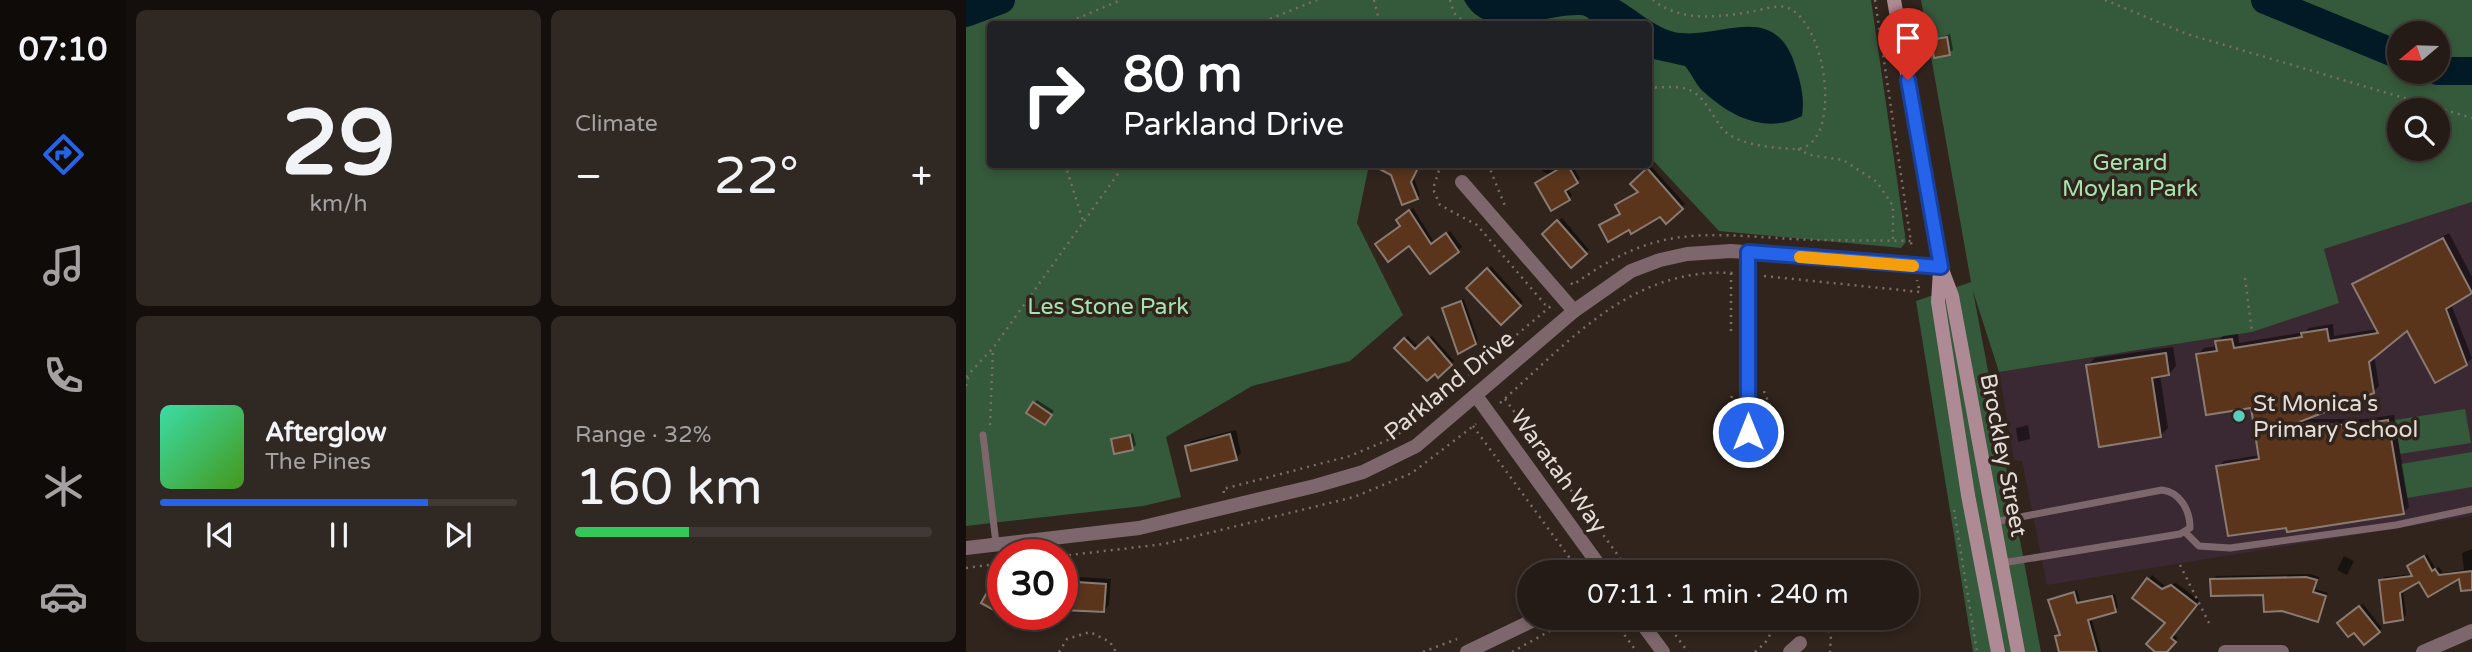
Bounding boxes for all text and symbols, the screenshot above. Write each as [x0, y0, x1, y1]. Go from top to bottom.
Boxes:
pin [1878, 8, 1938, 80]
icon: arrive [1889, 19, 1927, 57]
north arrow [2387, 21, 2450, 84]
map controls [2387, 21, 2450, 161]
text: 07:10 [19, 31, 107, 69]
text: 80 m [1123, 46, 1242, 105]
icon: right [1008, 49, 1099, 140]
text: 29 [281, 89, 396, 199]
button: search [2387, 98, 2450, 161]
text: Parkland Drive [1123, 106, 1344, 144]
text: Climate [575, 110, 658, 138]
icon: directions [39, 130, 88, 179]
text: 22° [714, 145, 799, 208]
park label: Gerard Moylan Park [2062, 149, 2198, 203]
text: − [575, 154, 602, 200]
text: + [911, 154, 932, 200]
text: km/h [310, 190, 367, 218]
icon: music [39, 241, 88, 290]
park label: Les Stone Park [1027, 293, 1189, 321]
street label: Parkland Drive [1379, 325, 1520, 447]
icon: phone [39, 351, 88, 400]
street label: Brockley Street [1973, 371, 2033, 539]
place label: St Monica's Primary School [2253, 390, 2418, 444]
position arrow [1711, 395, 1785, 469]
street label: Waratah Way [1504, 404, 1612, 539]
marker: St Monica's Primary School [2231, 408, 2247, 424]
text: Afterglow [265, 417, 387, 448]
text: Range · 32% [575, 421, 711, 449]
text: The Pines [265, 448, 371, 476]
text: 160 km [575, 456, 763, 519]
icon: climate [39, 462, 88, 511]
icon: previous [201, 516, 239, 554]
icon: pause [320, 516, 358, 554]
icon: next [439, 516, 477, 554]
speed limit sign: 30 [987, 539, 1078, 630]
icon: car [39, 572, 88, 621]
text: 07:11 · 1 min · 240 m [1587, 579, 1849, 610]

